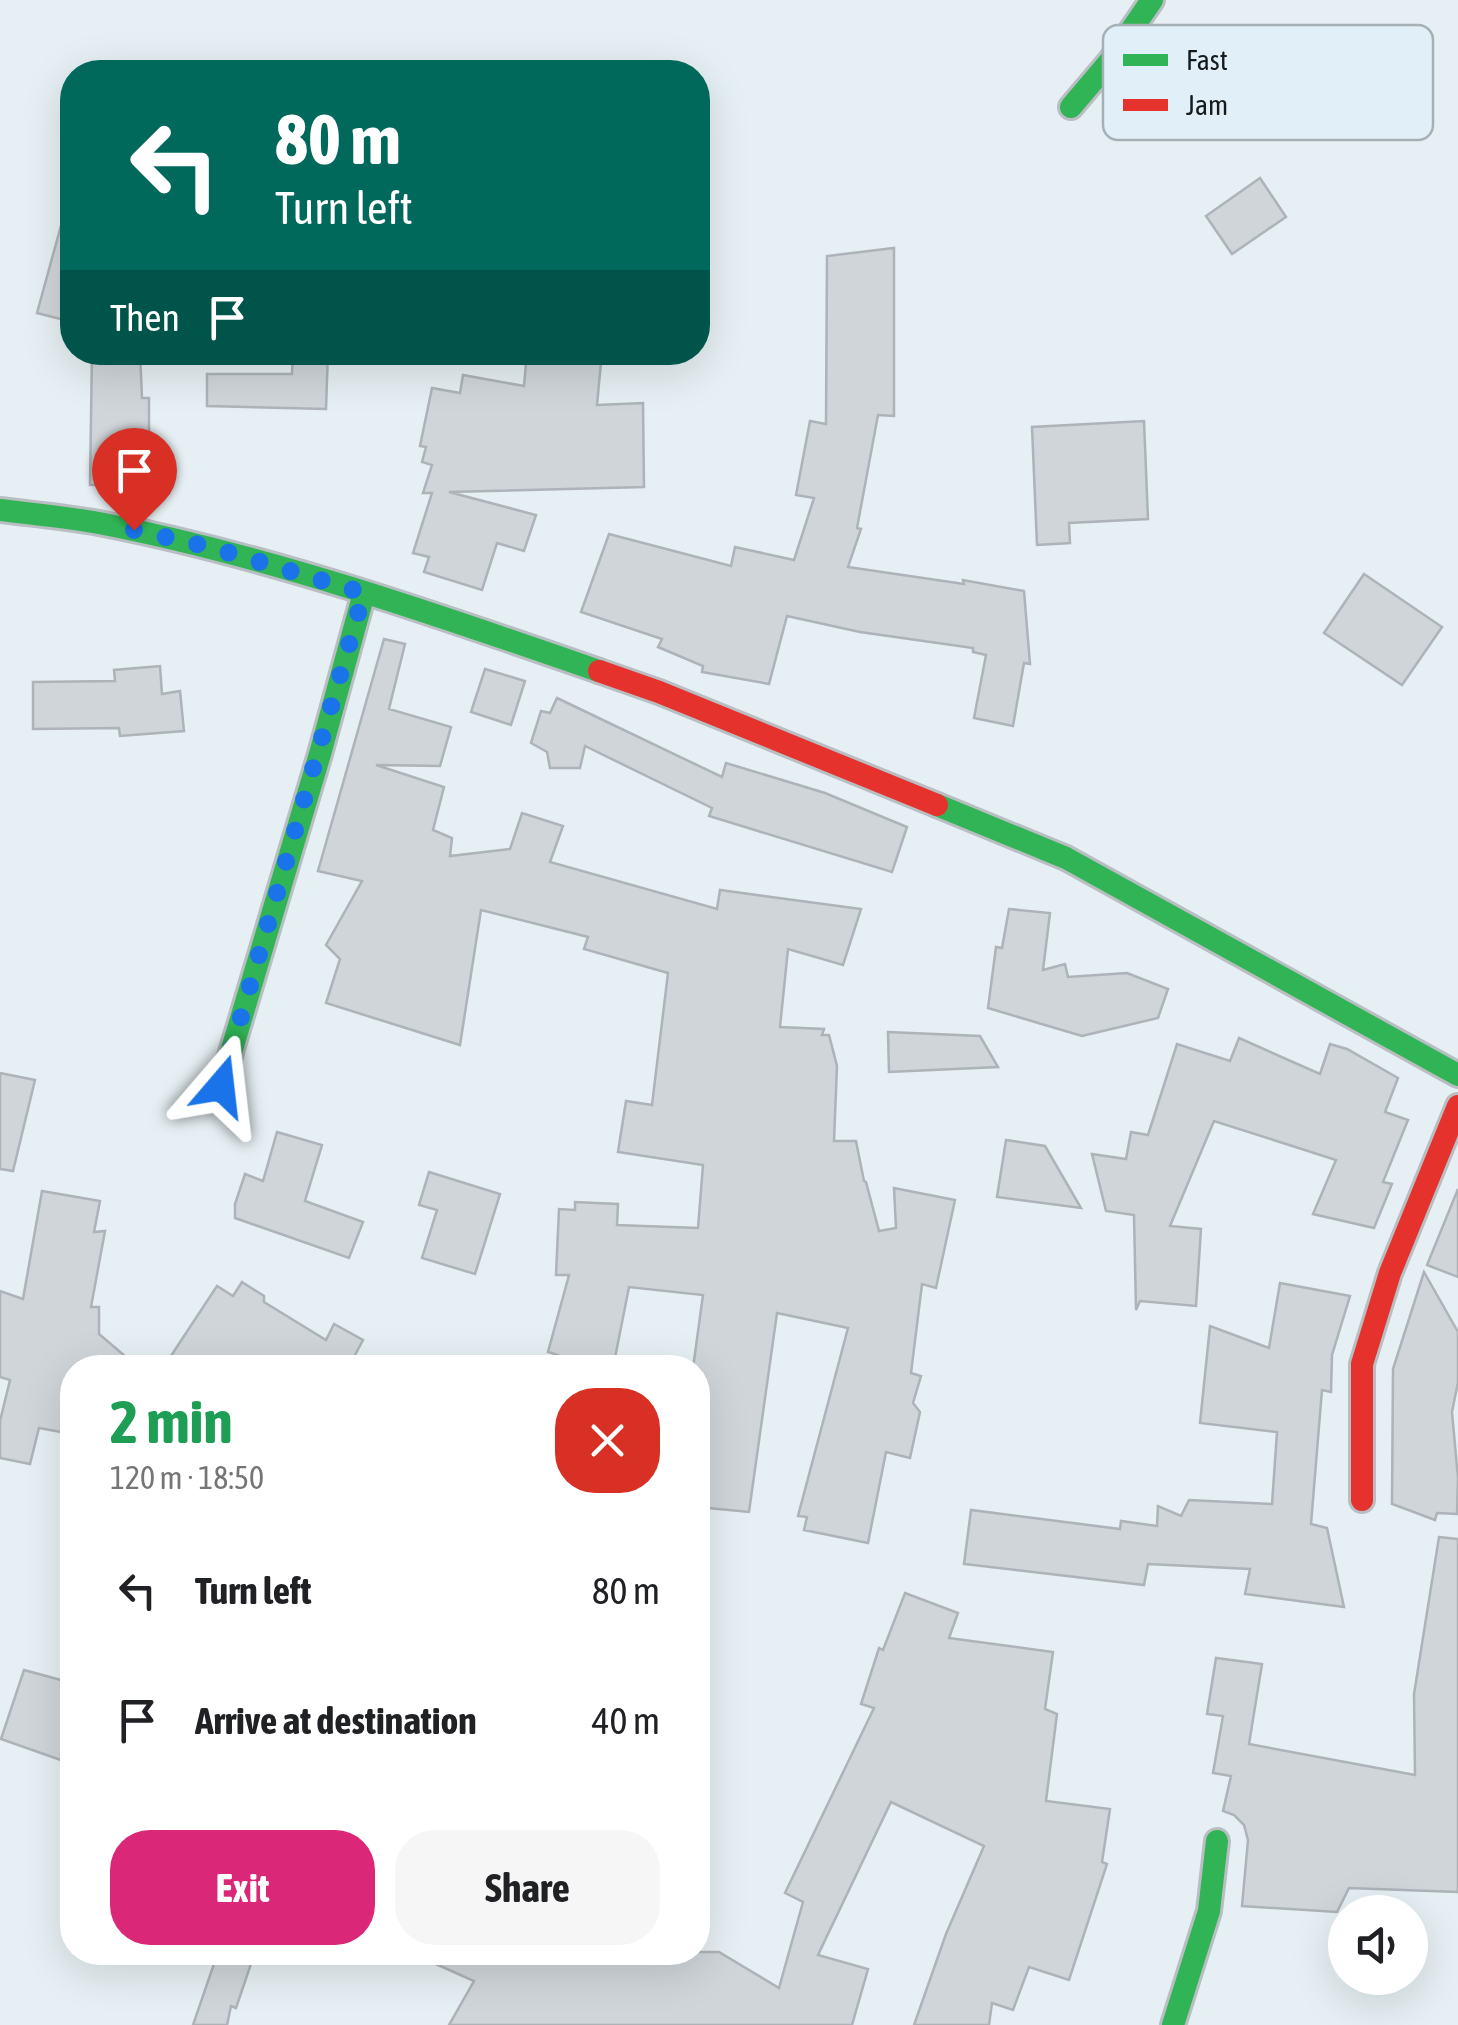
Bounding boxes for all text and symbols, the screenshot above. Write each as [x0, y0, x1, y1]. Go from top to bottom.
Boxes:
legend [1103, 25, 1433, 140]
text: Fast [1186, 44, 1228, 76]
text: Jam [1186, 89, 1228, 121]
text: 80 m [275, 99, 401, 179]
icon: left [110, 100, 240, 230]
text: Turn left [275, 182, 413, 234]
icon: arrive [200, 290, 255, 345]
text: Then [110, 296, 180, 339]
pin [92, 428, 177, 531]
icon: arrive [107, 443, 162, 498]
position arrow [169, 1034, 273, 1138]
text: 2 min [110, 1387, 233, 1456]
button: close [555, 1388, 660, 1493]
text: 120 m · 18:50 [110, 1459, 264, 1496]
icon: left [110, 1563, 165, 1618]
text: Turn left [195, 1569, 311, 1612]
text: 80 m [592, 1569, 660, 1612]
icon: arrive [110, 1693, 165, 1748]
text: Arrive at destination [195, 1699, 477, 1742]
text: 40 m [592, 1699, 660, 1742]
button: Exit [110, 1830, 375, 1945]
button: Share [395, 1830, 660, 1945]
map controls [1328, 1895, 1428, 1995]
button: sound [1328, 1895, 1428, 1995]

